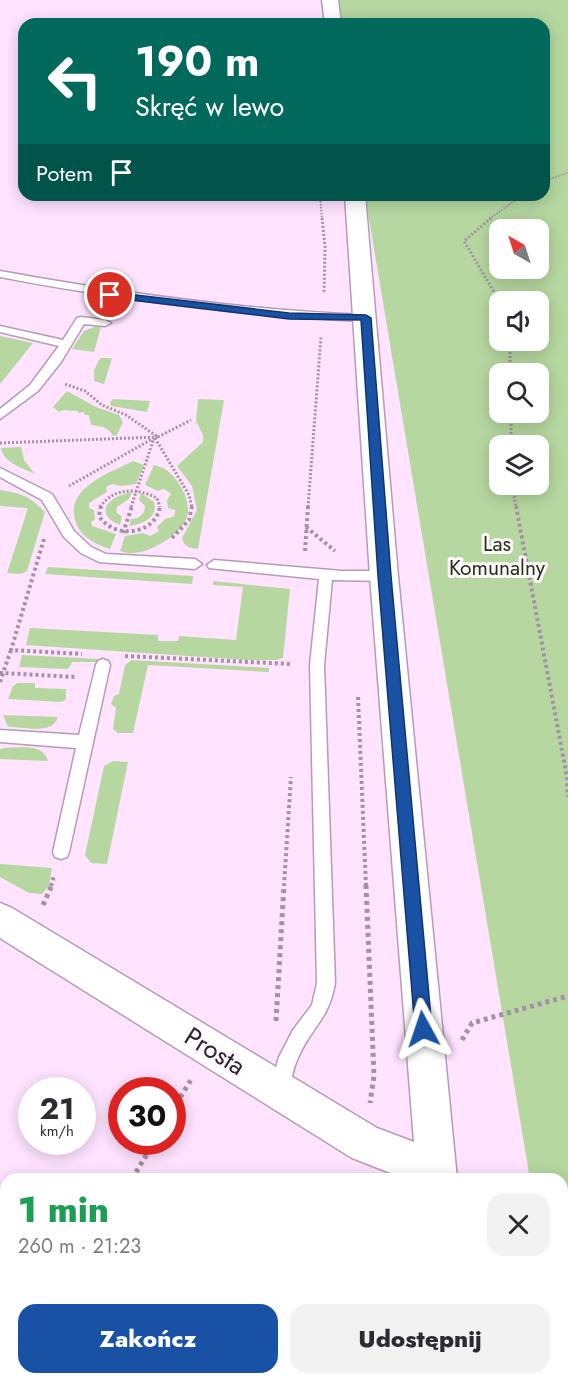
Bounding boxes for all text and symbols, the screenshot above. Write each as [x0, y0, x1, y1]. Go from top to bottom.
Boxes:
text: 190 m [135, 31, 259, 92]
icon: left [36, 42, 114, 120]
text: Skręć w lewo [135, 87, 284, 126]
icon: arrive [105, 156, 138, 189]
text: Potem [36, 157, 93, 189]
north arrow [489, 219, 549, 279]
map controls [489, 219, 549, 495]
pin [84, 269, 135, 320]
icon: arrive [93, 278, 126, 311]
button: sound [489, 291, 549, 351]
button: search [489, 363, 549, 423]
button: layers [489, 435, 549, 495]
park label: Las Komunalny [449, 529, 546, 583]
position arrow [391, 997, 455, 1061]
street label: Prosta [177, 1017, 253, 1085]
speed limit sign: 30 [108, 1077, 186, 1155]
text: 21 [40, 1087, 74, 1130]
text: km/h [40, 1120, 74, 1142]
text: 1 min [18, 1183, 109, 1235]
button: close [487, 1193, 550, 1256]
text: 260 m · 21:23 [18, 1232, 141, 1261]
button: Zakończ [18, 1304, 278, 1373]
button: Udostępnij [290, 1304, 550, 1373]

